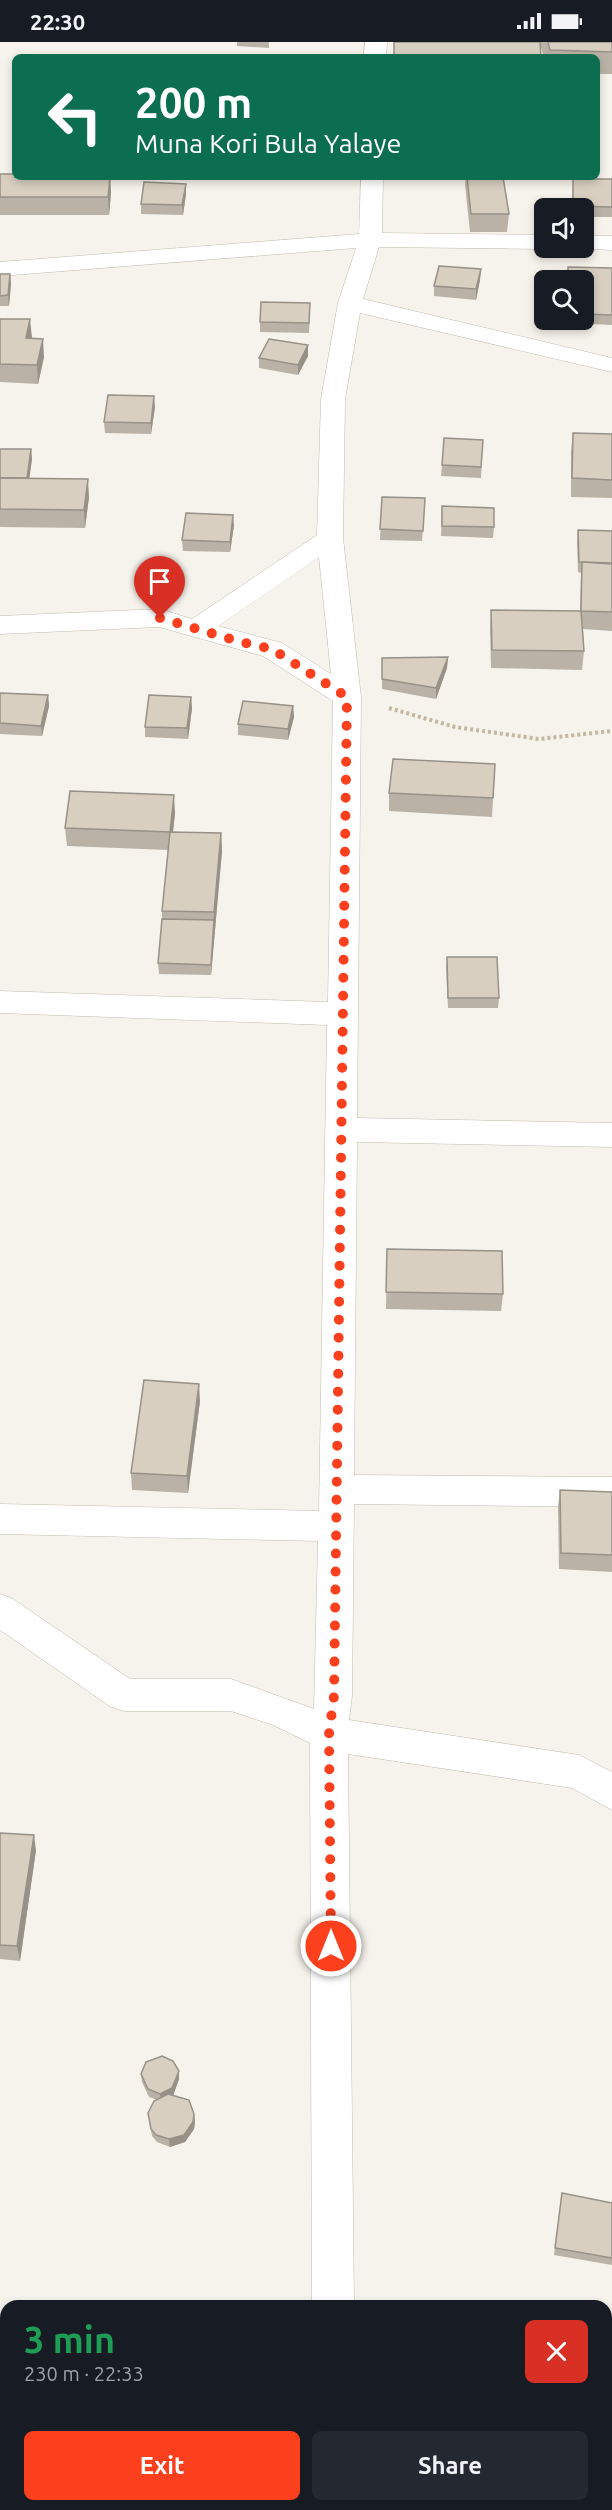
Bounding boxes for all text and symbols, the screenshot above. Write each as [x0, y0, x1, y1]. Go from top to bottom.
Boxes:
text: 22:30 [30, 9, 85, 34]
icon: left [36, 78, 114, 156]
text: 200 m [135, 79, 252, 126]
text: Muna Kori Bula Yalaye [135, 128, 401, 158]
map controls [534, 198, 594, 330]
button: sound [534, 198, 594, 258]
button: search [534, 270, 594, 330]
pin [134, 556, 185, 618]
icon: arrive [143, 565, 176, 598]
position arrow [299, 1914, 363, 1978]
text: 3 min [24, 2319, 115, 2360]
button: close [525, 2320, 588, 2383]
text: 230 m · 22:33 [24, 2362, 144, 2385]
button: Exit [24, 2431, 300, 2500]
button: Share [312, 2431, 588, 2500]

